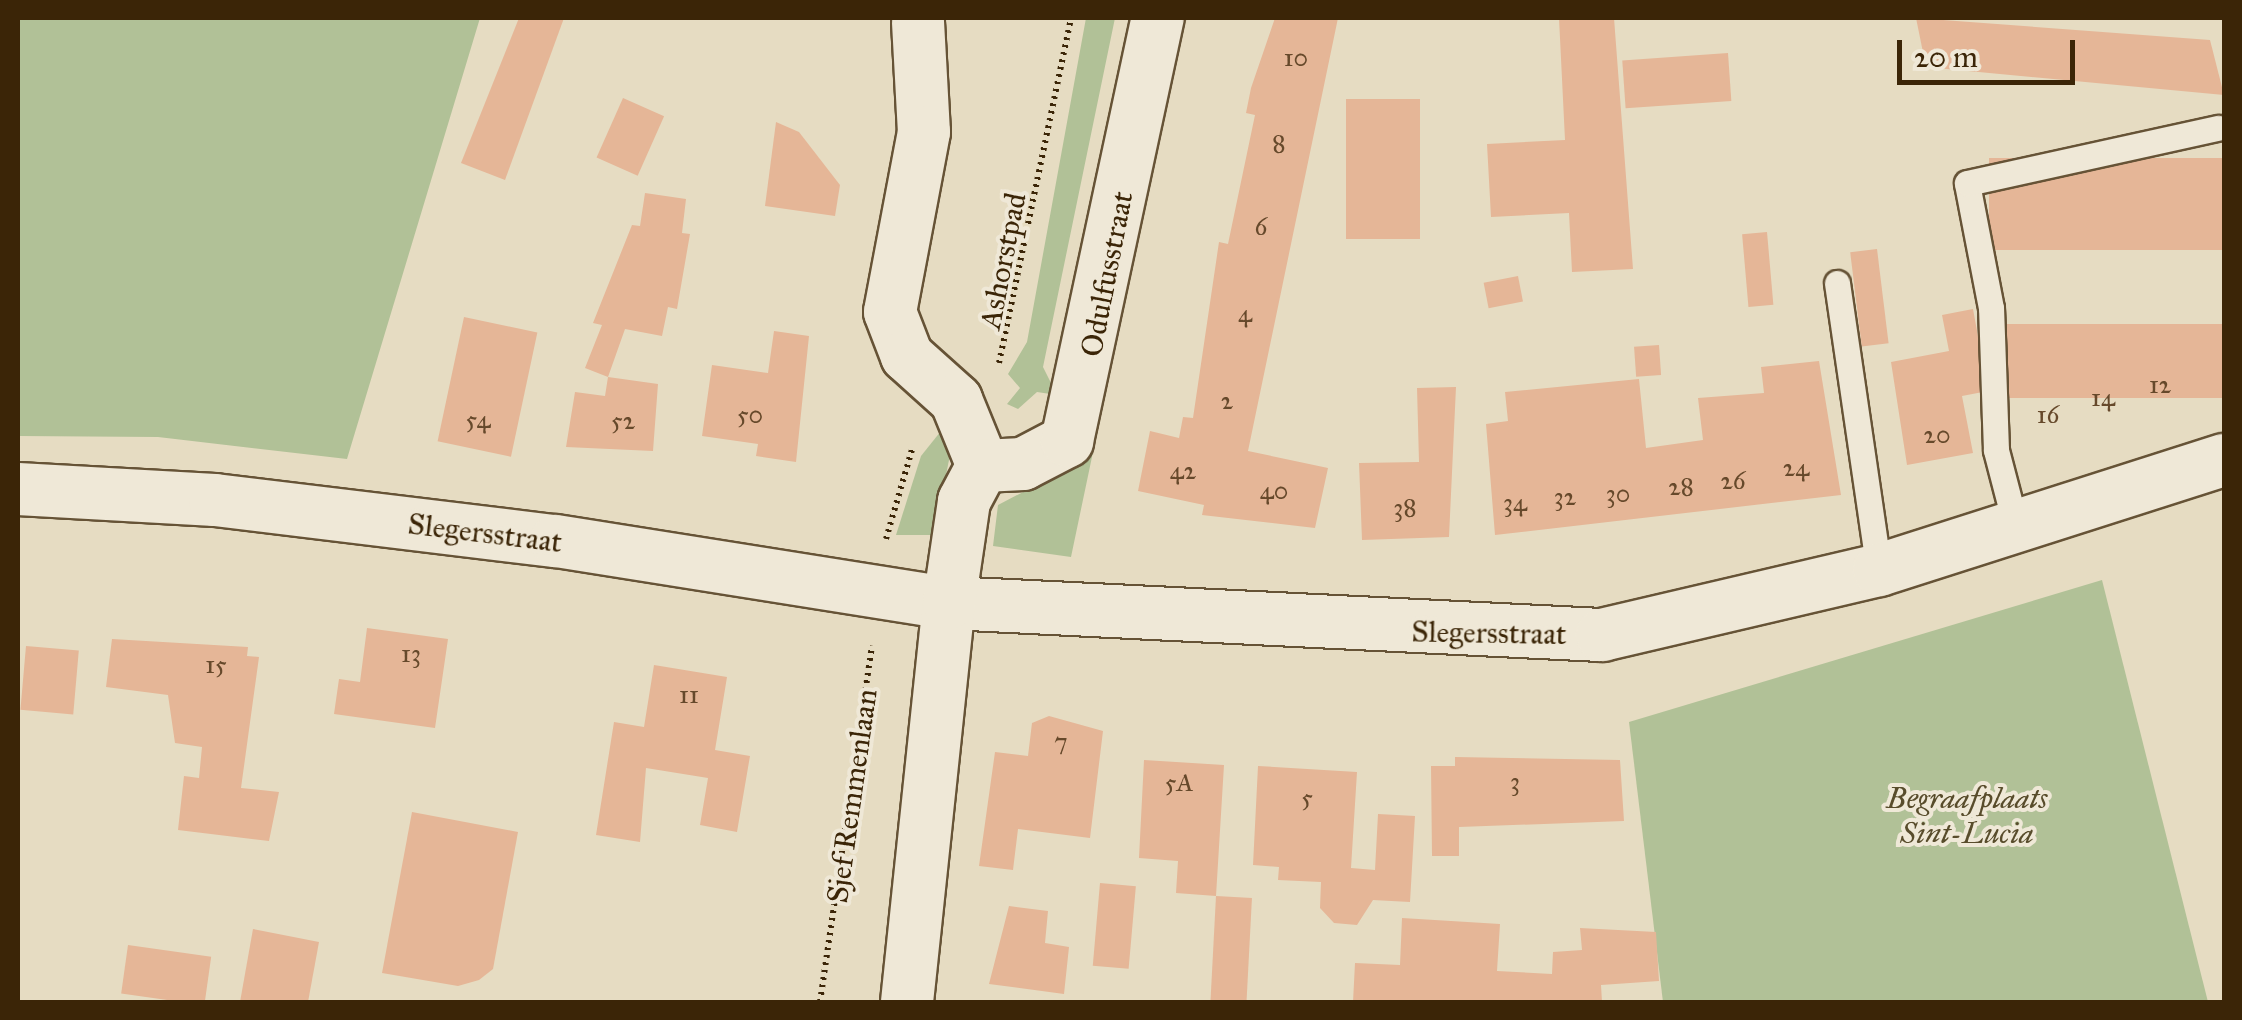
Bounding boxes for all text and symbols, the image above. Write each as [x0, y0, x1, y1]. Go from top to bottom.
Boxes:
scale bar [1902, 20, 2080, 82]
text: 20 m [1914, 39, 1978, 75]
house number: 10 [1284, 43, 1308, 73]
house number: 8 [1272, 129, 1286, 159]
street label: Odulfusstraat [1073, 188, 1141, 360]
street label: Ashorstpad [972, 190, 1034, 332]
house number: 6 [1255, 212, 1267, 242]
house number: 4 [1238, 299, 1252, 329]
house number: 12 [2149, 370, 2171, 400]
house number: 14 [2091, 383, 2115, 413]
house number: 2 [1221, 386, 1233, 416]
house number: 50 [737, 400, 763, 430]
house number: 16 [2037, 400, 2059, 430]
house number: 54 [466, 405, 490, 435]
house number: 52 [611, 406, 635, 436]
house number: 20 [1924, 420, 1950, 450]
house number: 24 [1783, 453, 1809, 483]
house number: 42 [1170, 456, 1196, 486]
house number: 26 [1720, 466, 1746, 496]
house number: 28 [1668, 472, 1694, 502]
house number: 40 [1260, 476, 1288, 506]
house number: 30 [1606, 479, 1630, 509]
house number: 32 [1554, 482, 1576, 512]
house number: 34 [1503, 488, 1527, 518]
house number: 38 [1393, 493, 1417, 523]
street label: Slegersstraat [406, 506, 564, 560]
street label: Slegersstraat [1411, 614, 1567, 652]
house number: 13 [401, 639, 421, 669]
house number: 15 [205, 650, 227, 680]
house number: 11 [679, 680, 699, 710]
street label: Sjef Remmenlaan [819, 687, 885, 905]
house number: 7 [1054, 727, 1068, 757]
house number: 3 [1510, 767, 1520, 797]
house number: 5A [1165, 768, 1193, 798]
park label: Begraafplaats Sint-Lucia [1887, 780, 2047, 850]
house number: 5 [1301, 783, 1313, 813]

